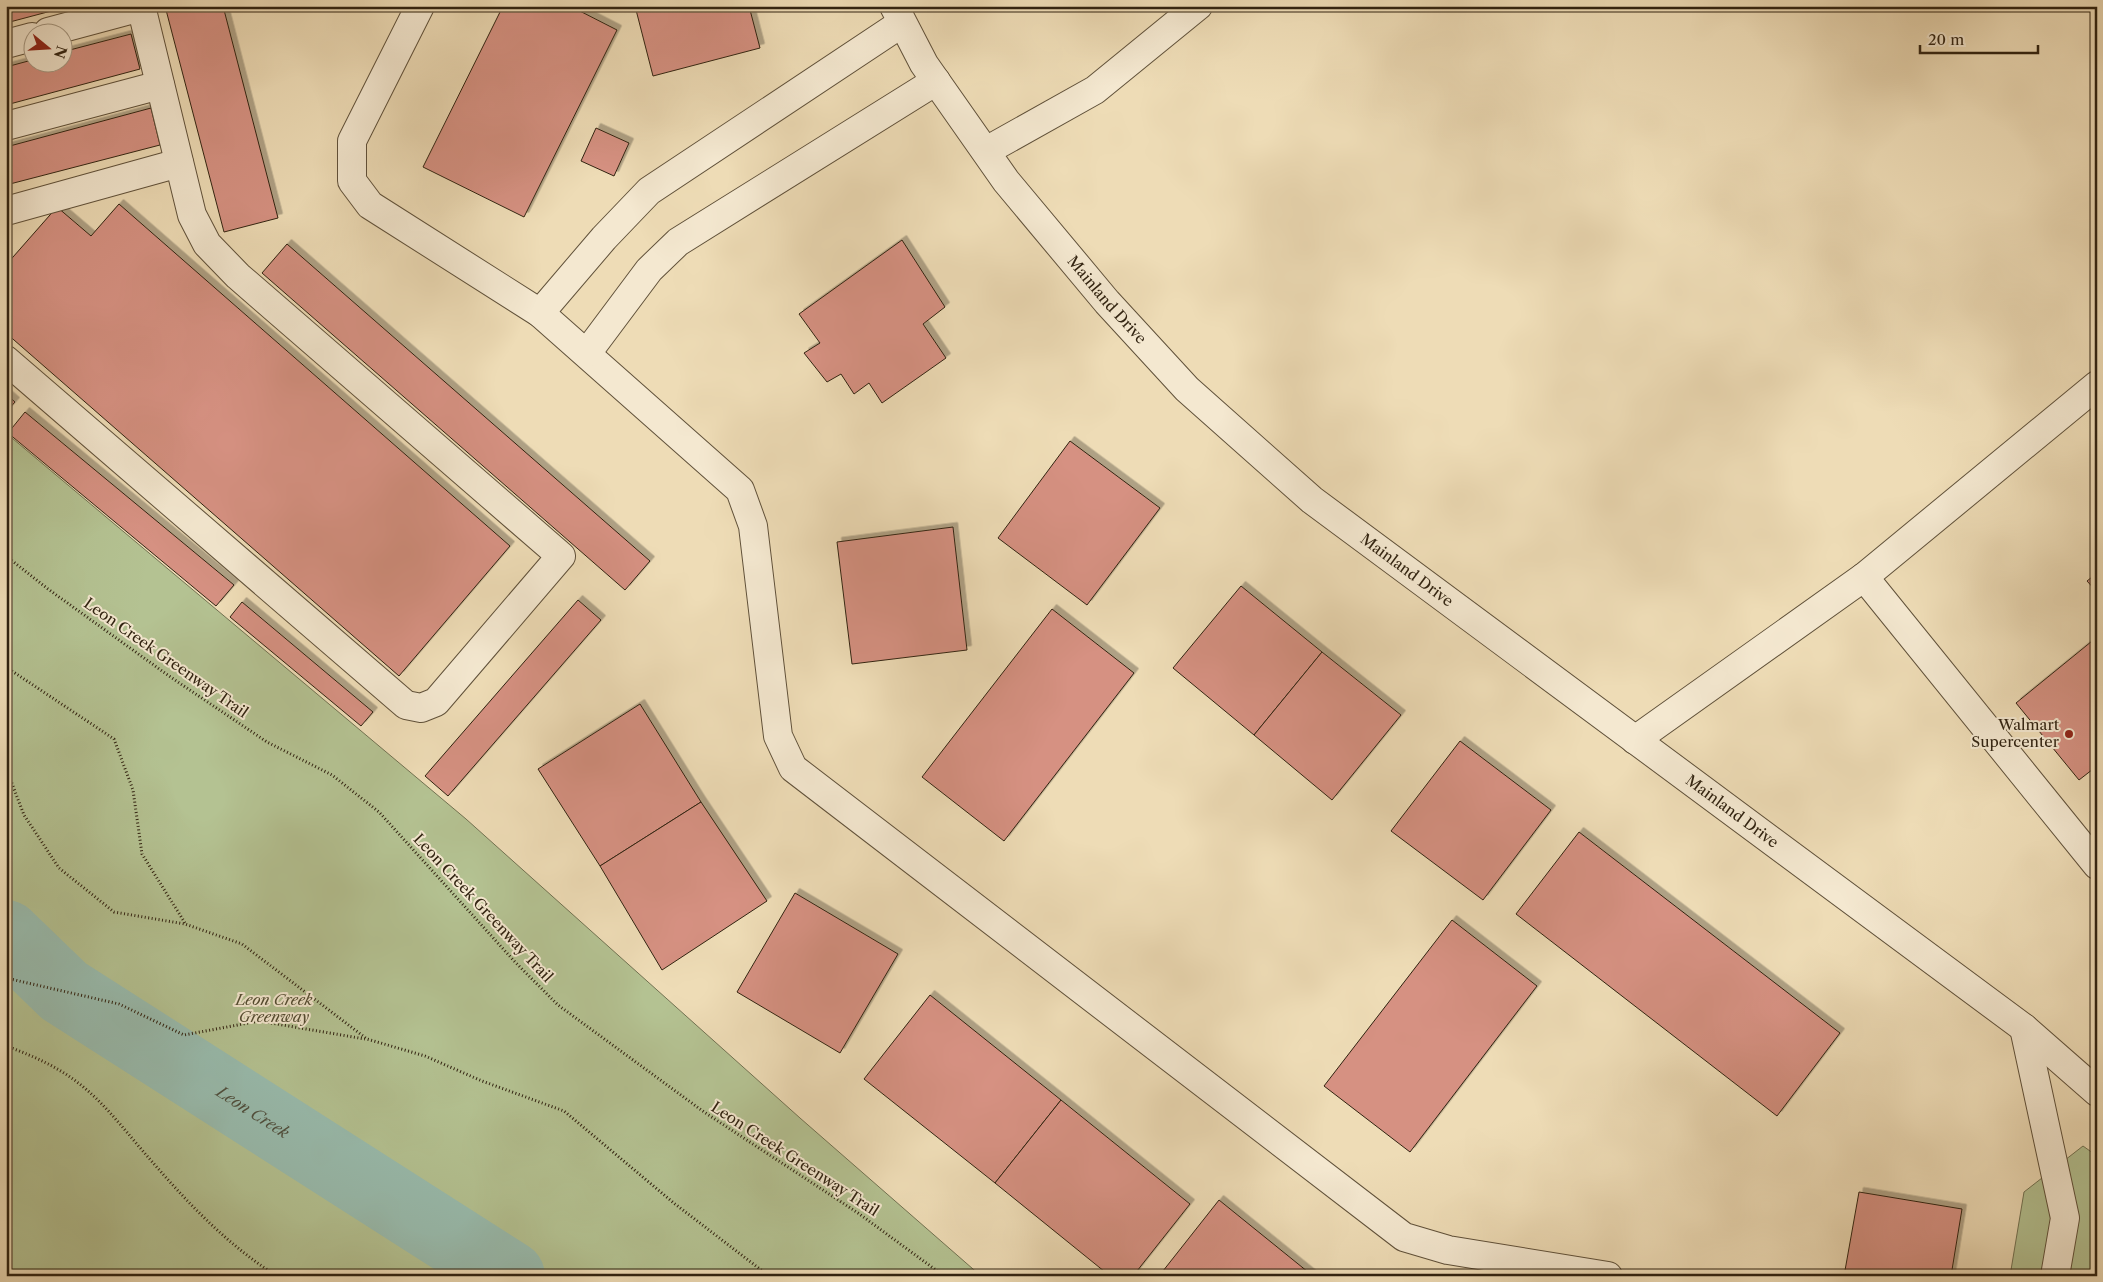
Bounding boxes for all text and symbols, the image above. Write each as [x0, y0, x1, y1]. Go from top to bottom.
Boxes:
north arrow [22, 22, 72, 72]
scale bar [1920, 22, 2038, 54]
text: 20 m [1928, 30, 1964, 49]
text: N [50, 43, 71, 61]
street label: Mainland Drive [1063, 252, 1151, 348]
street label: Mainland Drive [1357, 529, 1457, 610]
street label: Leon Creek Greenway Trail [80, 594, 253, 722]
place label: Walmart Supercenter [1971, 715, 2060, 751]
marker: Walmart Supercenter [2063, 728, 2075, 740]
street label: Mainland Drive [1682, 770, 1782, 852]
street label: Leon Creek Greenway Trail [410, 829, 558, 986]
park label: Leon Creek Greenway [234, 990, 313, 1026]
water label: Leon Creek [211, 1080, 294, 1143]
street label: Leon Creek Greenway Trail [708, 1097, 883, 1220]

